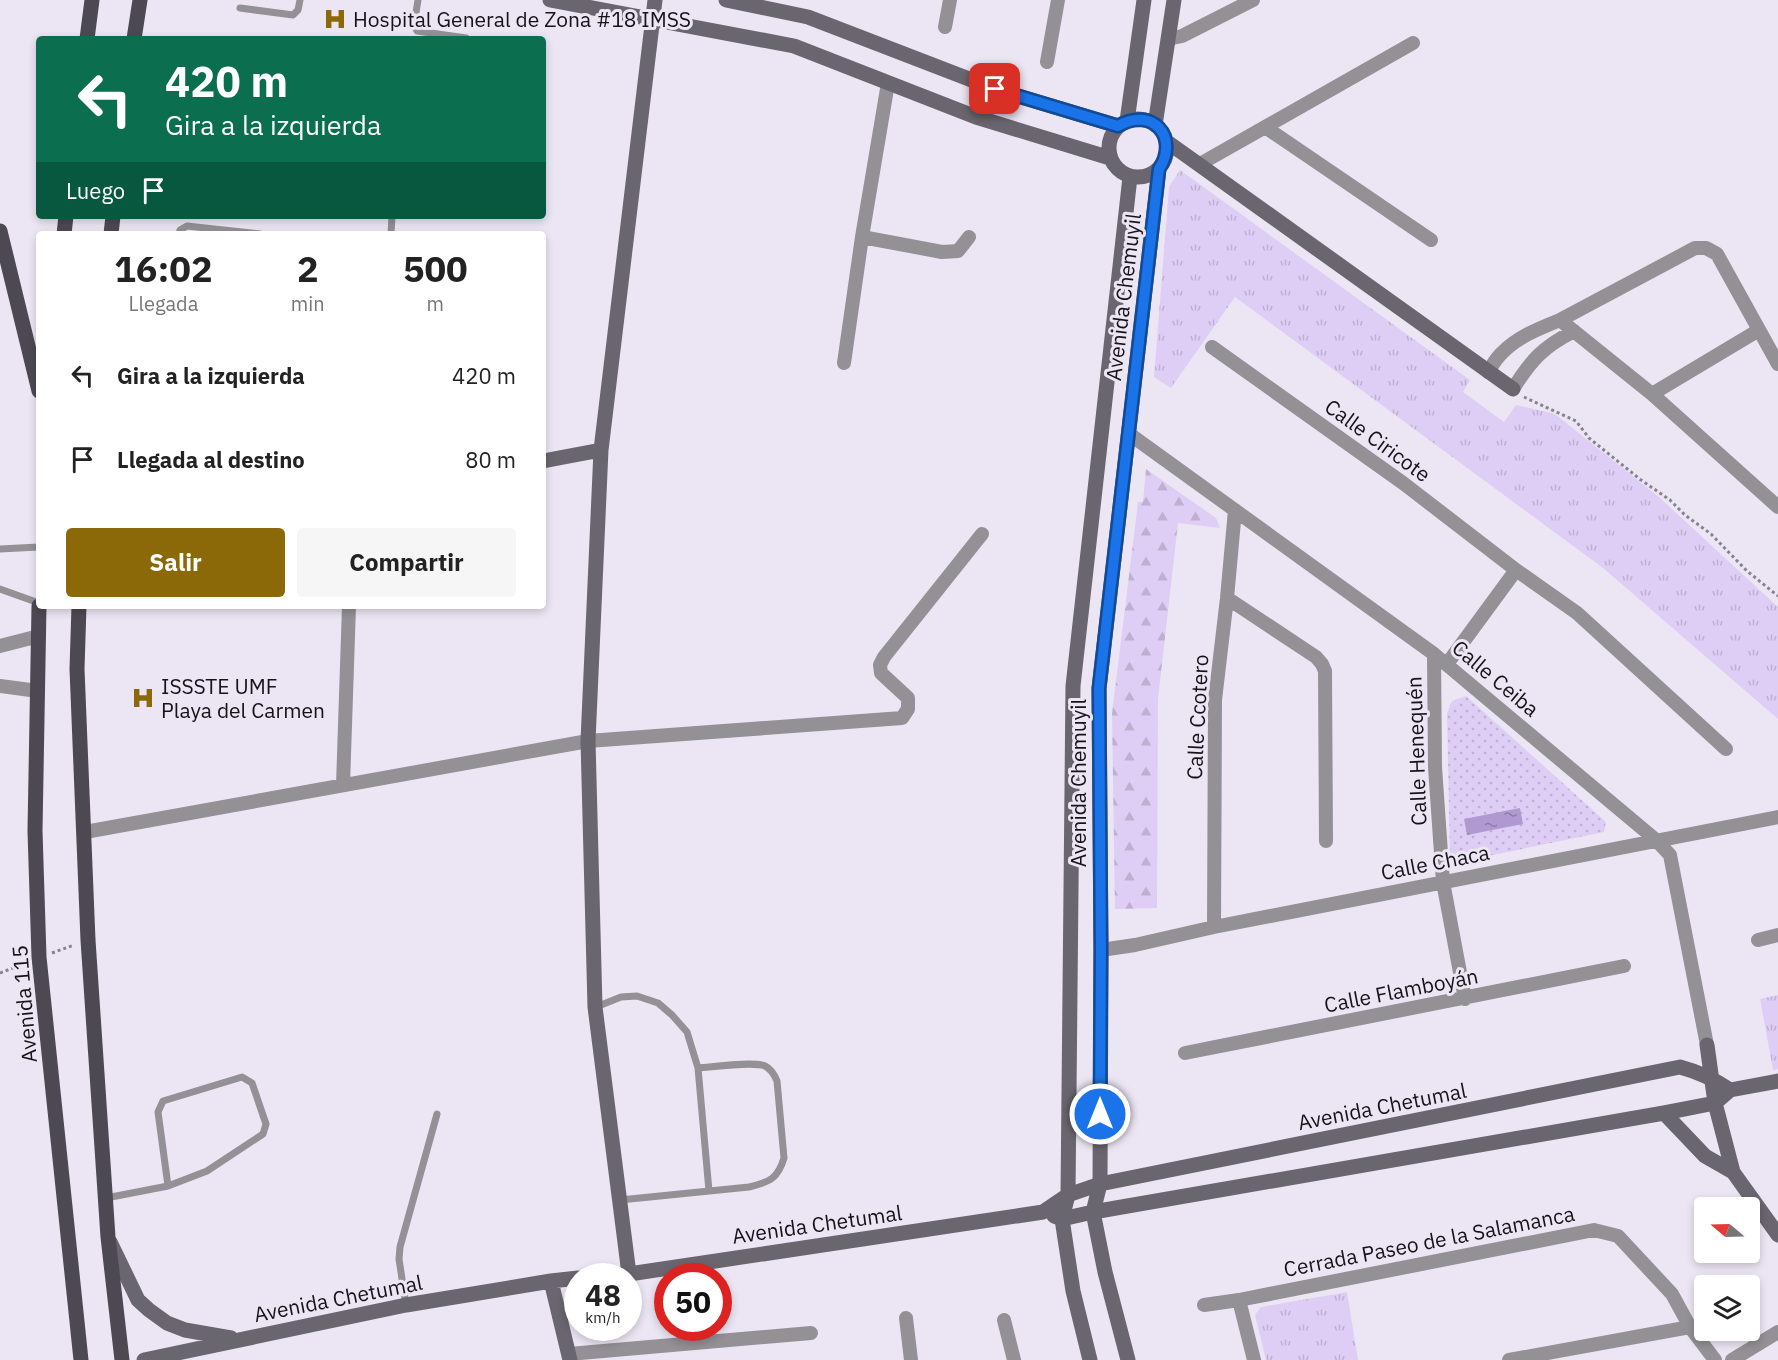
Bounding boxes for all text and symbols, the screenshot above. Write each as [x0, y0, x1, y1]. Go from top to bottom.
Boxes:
place label: Hospital General de Zona #18 IMSS [353, 5, 691, 33]
hospital icon: Hospital General de Zona #18 IMSS [322, 6, 348, 32]
text: 420 m [165, 54, 288, 109]
icon: left [66, 60, 144, 138]
pin [969, 63, 1020, 114]
icon: arrive [978, 72, 1011, 105]
text: Gira a la izquierda [165, 107, 381, 142]
icon: arrive [137, 174, 170, 207]
text: Luego [66, 176, 125, 205]
street label: Avenida Chemuyil [1099, 211, 1147, 382]
text: 16:02 [114, 245, 213, 292]
text: 2 [297, 245, 319, 292]
text: 500 [403, 245, 468, 292]
text: Llegada [128, 290, 198, 317]
text: min [291, 290, 325, 317]
text: m [427, 290, 444, 317]
icon: left [66, 359, 99, 392]
text: Gira a la izquierda [117, 361, 305, 390]
text: 420 m [452, 361, 516, 390]
street label: Calle Ciricote [1319, 392, 1437, 488]
icon: arrive [66, 443, 99, 476]
text: Llegada al destino [117, 445, 305, 474]
text: 80 m [465, 445, 516, 474]
button: Salir [66, 528, 285, 597]
button: Compartir [297, 528, 516, 597]
street label: Calle Ceiba [1447, 633, 1545, 723]
street label: Calle Ccotero [1180, 654, 1214, 780]
place label: ISSSTE UMF Playa del Carmen [161, 672, 325, 724]
street label: Calle Henequén [1399, 676, 1433, 826]
hospital icon: ISSSTE UMF Playa del Carmen [130, 685, 156, 711]
street label: Avenida Chemuyil [1064, 698, 1092, 867]
street label: Calle Chaca [1378, 838, 1492, 886]
street label: Avenida 115 [5, 944, 43, 1064]
street label: Calle Flamboyán [1322, 961, 1480, 1019]
street label: Avenida Chetumal [1295, 1076, 1469, 1136]
position arrow [1068, 1082, 1132, 1146]
north arrow [1694, 1197, 1760, 1263]
map controls [1694, 1197, 1760, 1341]
street label: Avenida Chetumal [730, 1198, 904, 1250]
street label: Cerrada Paseo de la Salamanca [1281, 1199, 1577, 1283]
speed limit sign: 50 [654, 1263, 732, 1341]
street label: Avenida Chetumal [251, 1268, 425, 1328]
text: 48 [585, 1275, 621, 1314]
button: layers [1694, 1275, 1760, 1341]
text: km/h [585, 1308, 621, 1327]

